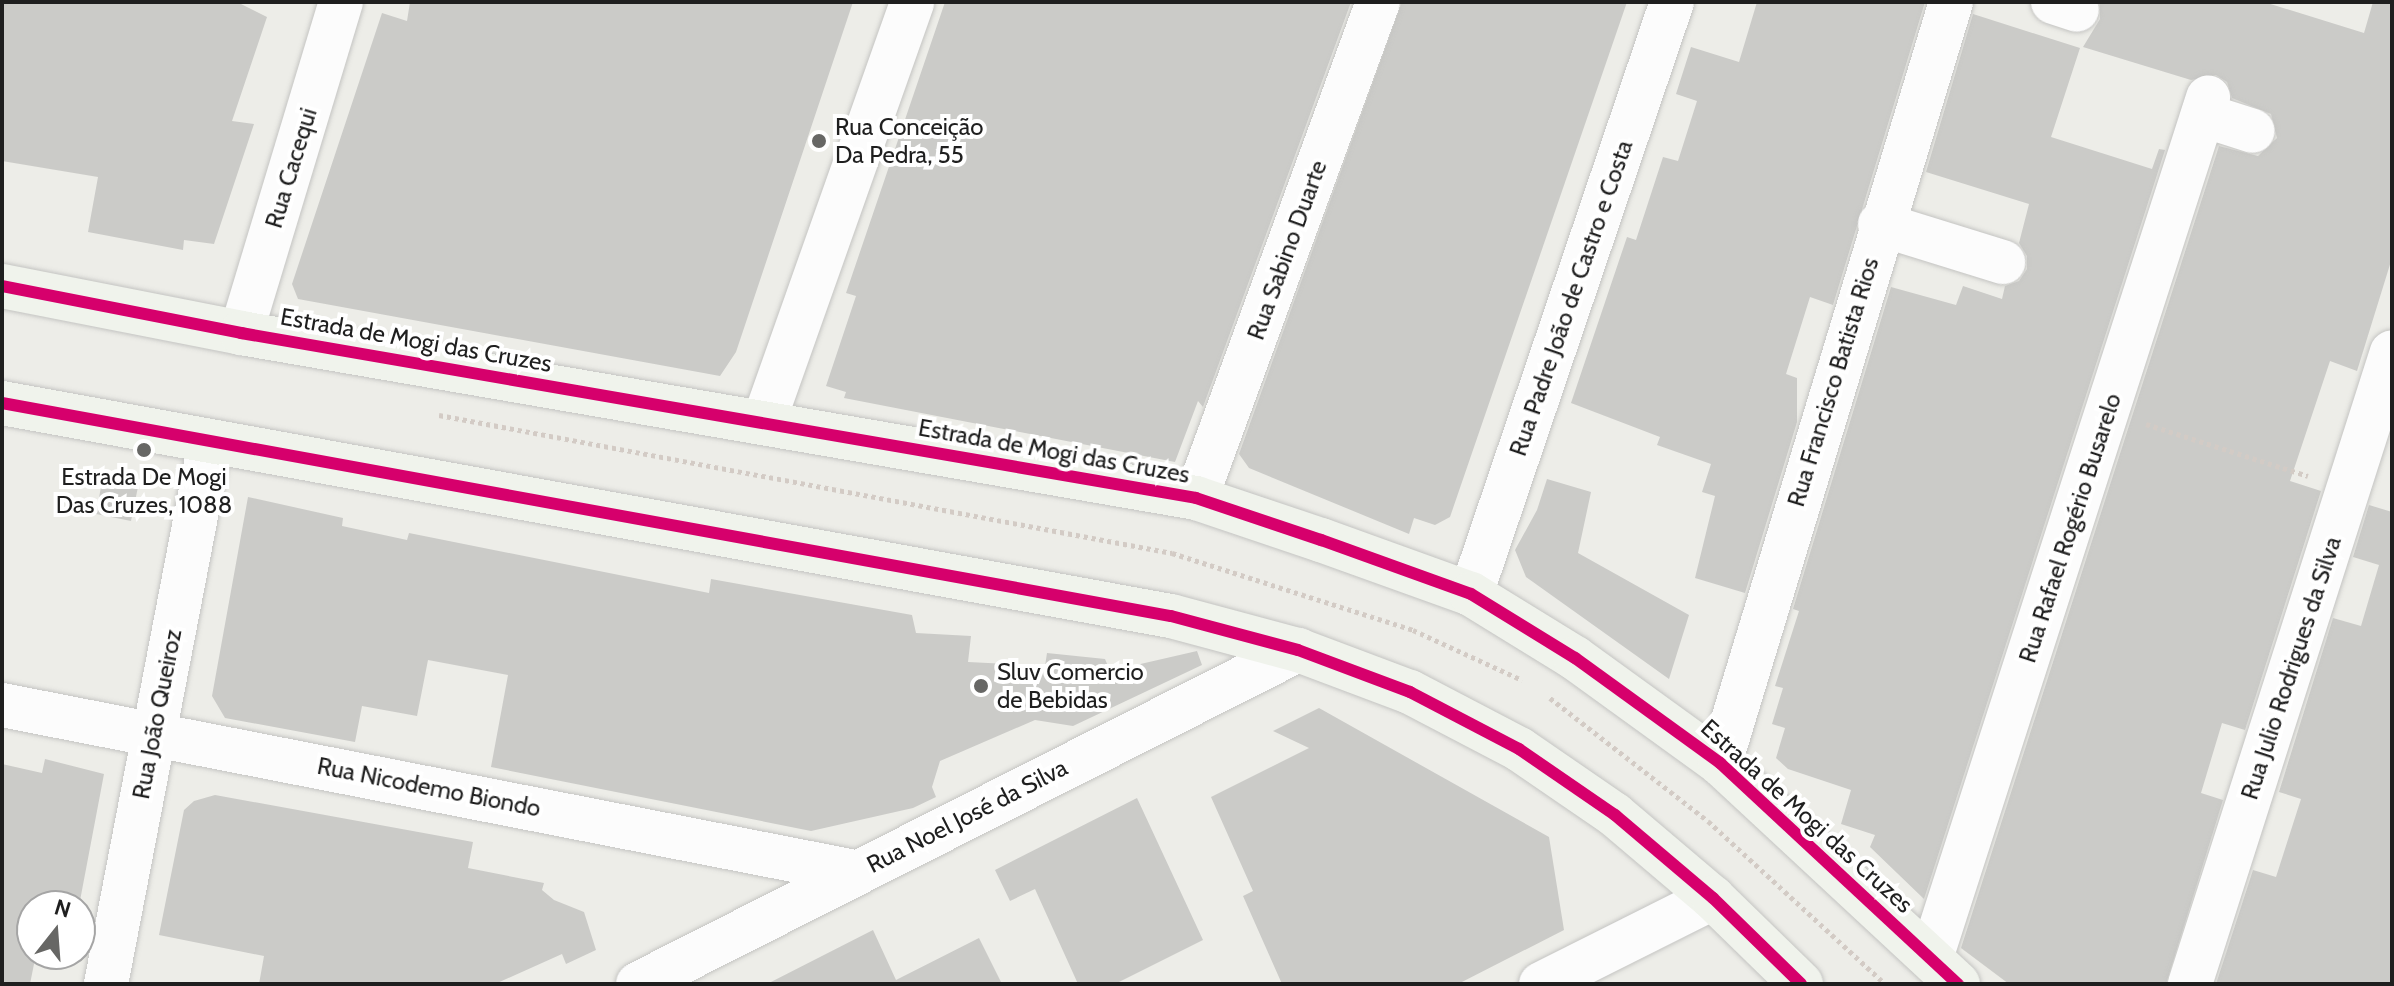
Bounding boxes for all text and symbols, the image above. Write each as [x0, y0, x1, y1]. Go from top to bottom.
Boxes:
street label: Rua Cacequi [259, 104, 323, 232]
place label: Rua Conceição Da Pedra, 55 [835, 113, 983, 169]
marker: Rua Conceição Da Pedra, 55 [810, 132, 828, 150]
street label: Rua Padre João de Castro e Costa [1503, 136, 1639, 460]
street label: Rua Sabino Duarte [1241, 156, 1333, 344]
street label: Rua Francisco Batista Rios [1781, 254, 1885, 510]
street label: Estrada de Mogi das Cruzes [278, 302, 554, 378]
street label: Rua Rafael Rogério Busarelo [2013, 390, 2127, 666]
street label: Estrada de Mogi das Cruzes [916, 413, 1192, 489]
marker: Estrada De Mogi Das Cruzes, 1088 [135, 441, 153, 459]
place label: Estrada De Mogi Das Cruzes, 1088 [56, 463, 232, 519]
street label: Rua Julio Rodrigues da Silva [2235, 533, 2347, 803]
street label: Rua João Queiroz [126, 627, 188, 801]
place label: Sluv Comercio de Bebidas [997, 658, 1144, 714]
marker: Sluv Comercio de Bebidas [972, 677, 990, 695]
street label: Estrada de Mogi das Cruzes [1695, 713, 1919, 919]
street label: Rua Nicodemo Biondo [315, 751, 543, 823]
street label: Rua Noel José da Silva [862, 753, 1072, 879]
north arrow [16, 890, 96, 970]
text: N [51, 893, 74, 924]

